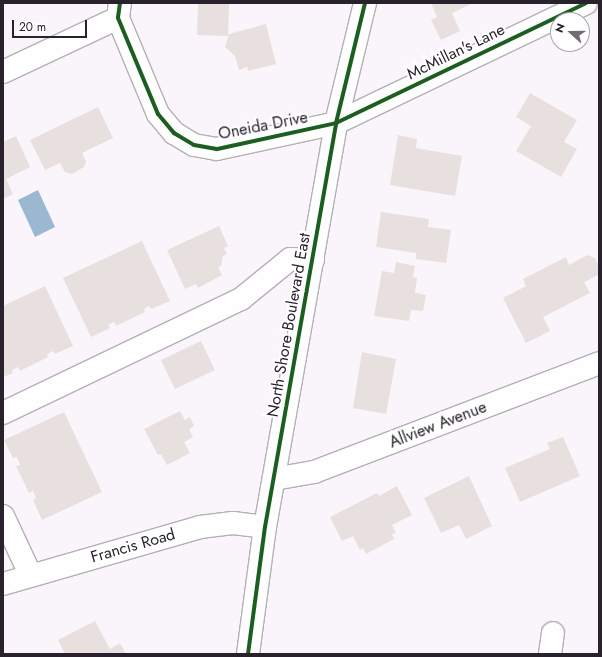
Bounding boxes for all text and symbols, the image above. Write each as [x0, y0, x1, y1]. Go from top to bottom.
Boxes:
scale bar [14, 12, 89, 38]
north arrow [550, 12, 590, 52]
text: 20 m [19, 18, 46, 36]
street label: McMillan's Lane [404, 20, 508, 84]
text: N [551, 21, 569, 35]
street label: Oneida Drive [217, 108, 309, 144]
street label: North Shore Boulevard East [263, 231, 315, 419]
street label: Allview Avenue [387, 398, 489, 452]
street label: Francis Road [89, 525, 177, 567]

